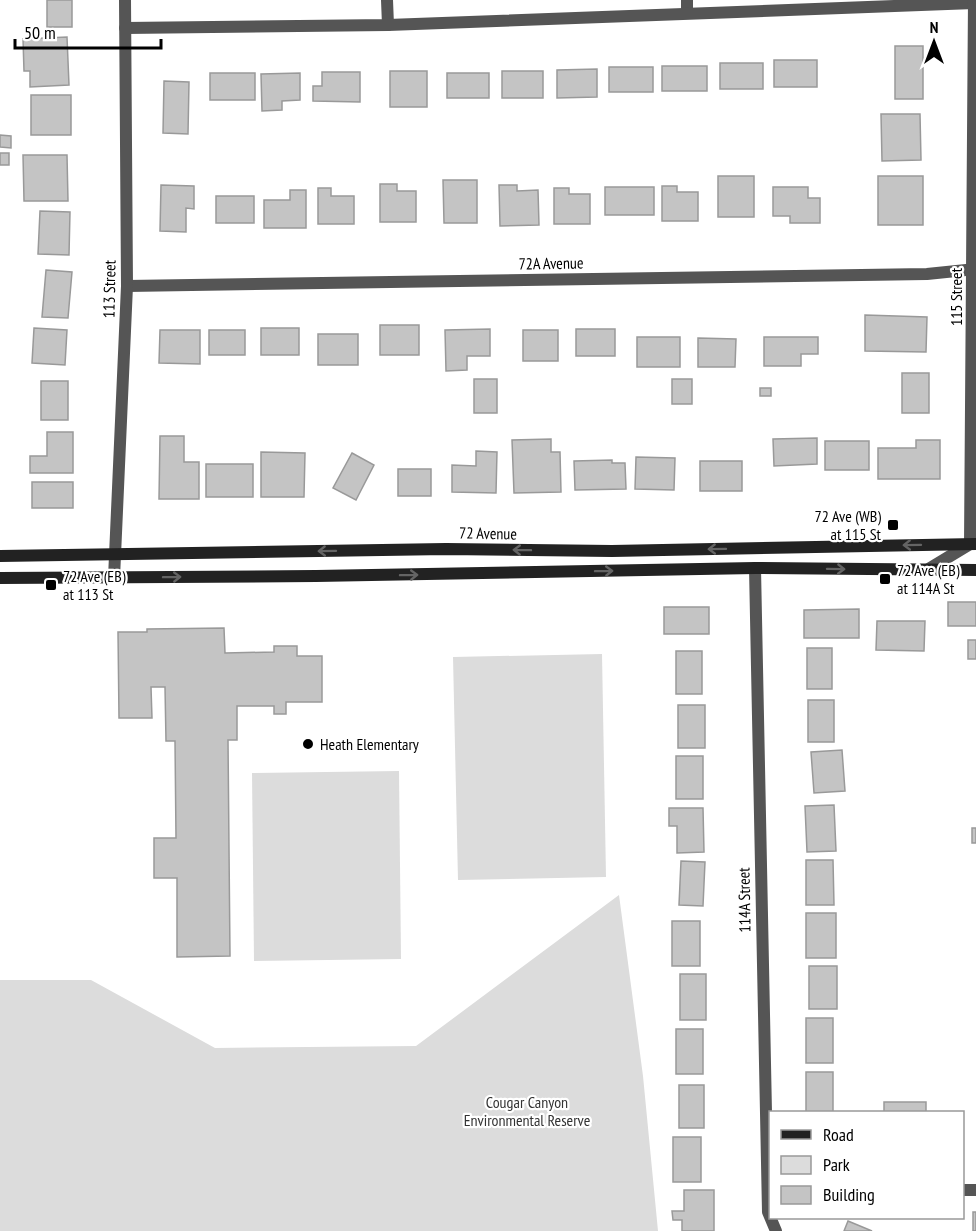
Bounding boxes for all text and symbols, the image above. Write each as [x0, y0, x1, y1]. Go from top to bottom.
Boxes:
scale bar [15, 12, 160, 50]
north arrow [904, 12, 964, 72]
text: N [930, 17, 938, 37]
text: 50 m [24, 21, 56, 44]
street label: 72A Avenue [518, 252, 584, 274]
street label: 113 Street [98, 259, 120, 318]
street label: 115 Street [946, 267, 966, 326]
place label: 72 Ave (WB) at 115 St [815, 506, 882, 544]
marker: 72 Ave (WB) at 115 St [886, 518, 900, 532]
street label: 72 Avenue [459, 522, 517, 544]
one-way arrow [902, 539, 922, 551]
one-way arrow [707, 543, 727, 555]
one-way arrow [512, 544, 532, 556]
one-way arrow [317, 545, 337, 557]
place label: 72 Ave (EB) at 114A St [897, 560, 960, 598]
one-way arrow [826, 563, 846, 574]
one-way arrow [594, 565, 614, 577]
place label: 72 Ave (EB) at 113 St [63, 566, 126, 604]
one-way arrow [399, 569, 419, 580]
one-way arrow [162, 571, 182, 583]
marker: 72 Ave (EB) at 114A St [878, 572, 892, 586]
marker: 72 Ave (EB) at 113 St [44, 578, 58, 592]
place label: Heath Elementary [320, 734, 419, 754]
marker: Heath Elementary [301, 737, 315, 751]
street label: 114A Street [733, 867, 755, 933]
park label: Cougar Canyon Environmental Reserve [464, 1092, 590, 1130]
legend [769, 1111, 964, 1219]
text: Road [823, 1123, 854, 1146]
text: Park [823, 1153, 850, 1176]
text: Building [823, 1183, 875, 1206]

